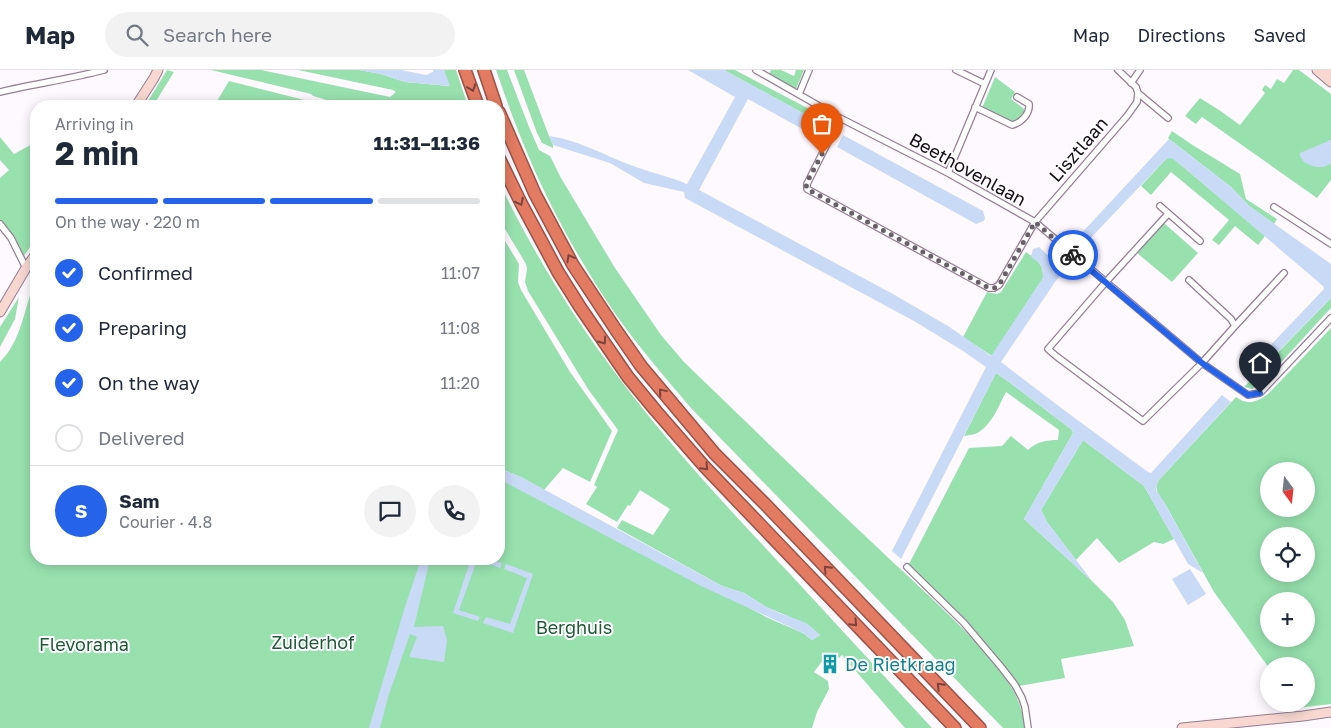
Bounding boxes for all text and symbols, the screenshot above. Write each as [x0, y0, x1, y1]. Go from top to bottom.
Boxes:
search box [105, 12, 455, 57]
text: Map [25, 20, 75, 49]
icon: search [123, 21, 151, 49]
text: Search here [163, 23, 272, 46]
text: Map [1073, 24, 1109, 46]
text: Directions [1137, 24, 1225, 46]
text: Saved [1253, 24, 1306, 46]
one-way arrow [466, 83, 476, 92]
pin [801, 103, 843, 154]
icon: bag [808, 110, 836, 138]
street label: Lisztlaan [1044, 112, 1112, 186]
text: Arriving in [55, 114, 134, 134]
street label: Beethovenlaan [906, 128, 1030, 210]
text: 11:31–11:36 [374, 131, 480, 154]
text: 2 min [55, 134, 139, 172]
one-way arrow [514, 196, 524, 205]
text: On the way · 220 m [55, 212, 200, 232]
courier [1048, 230, 1098, 280]
icon: bike [1059, 241, 1087, 269]
one-way arrow [566, 254, 576, 263]
icon: check [55, 259, 83, 287]
text: Confirmed [98, 261, 193, 284]
text: 11:07 [441, 263, 480, 283]
icon: check [55, 314, 83, 342]
text: Preparing [98, 316, 187, 339]
text: 11:08 [440, 318, 480, 338]
one-way arrow [597, 335, 606, 345]
pin [1239, 342, 1281, 393]
icon: home [1246, 349, 1274, 377]
icon: check [55, 369, 83, 397]
text: On the way [98, 371, 200, 394]
text: 11:20 [440, 373, 480, 393]
one-way arrow [659, 388, 668, 397]
text: Delivered [98, 426, 185, 449]
one-way arrow [700, 462, 709, 471]
north arrow [1260, 462, 1315, 518]
map controls [1260, 462, 1315, 712]
button: chat [364, 485, 416, 537]
button: phone [428, 485, 480, 537]
text: Sam [119, 489, 159, 512]
text: S [75, 499, 87, 522]
text: Courier · 4.8 [119, 512, 212, 532]
button: locate [1260, 527, 1315, 582]
one-way arrow [824, 566, 833, 575]
button: + [1260, 592, 1315, 647]
park label: Berghuis [536, 616, 612, 638]
one-way arrow [848, 617, 857, 626]
park label: Zuiderhof [272, 631, 355, 653]
park label: Flevorama [39, 633, 129, 655]
building icon: De Rietkraag [819, 653, 841, 675]
place label: De Rietkraag [845, 653, 956, 675]
button: − [1260, 657, 1315, 712]
one-way arrow [937, 683, 946, 692]

